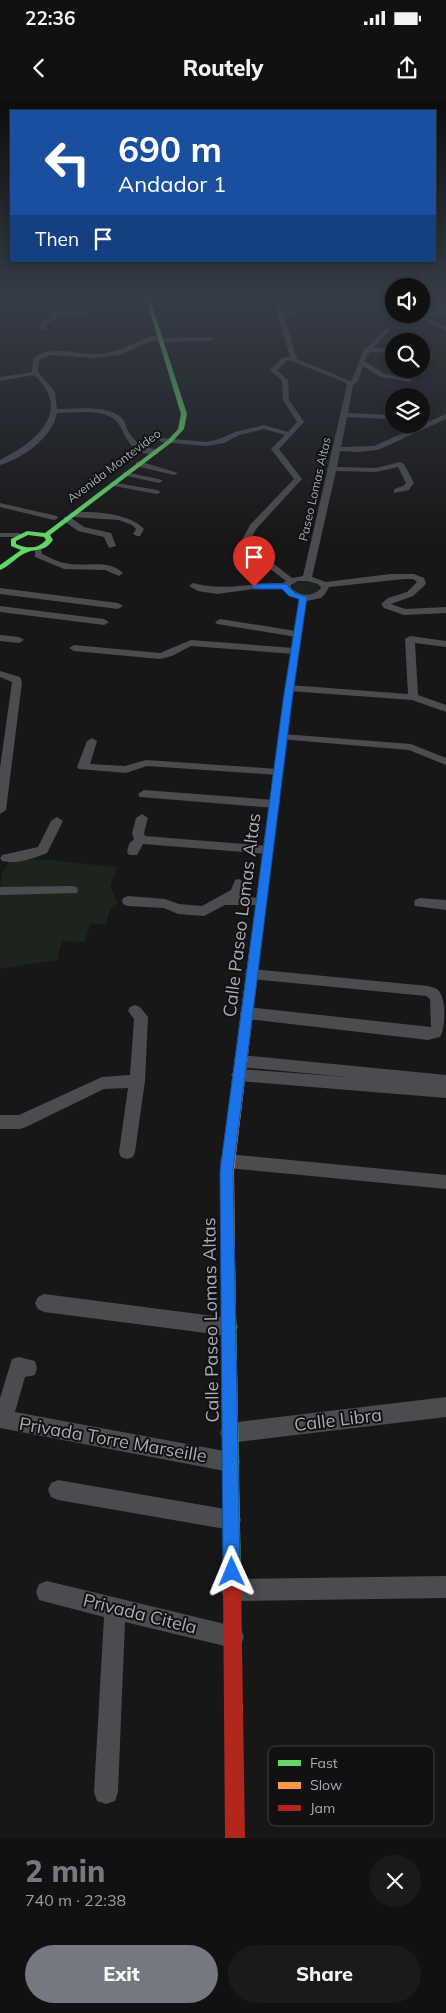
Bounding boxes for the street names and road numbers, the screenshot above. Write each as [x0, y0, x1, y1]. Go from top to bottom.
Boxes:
street label: Avenida Montevideo [64, 425, 164, 506]
street label: Paseo Lomas Altas [295, 435, 334, 542]
street label: Calle Paseo Lomas Altas [218, 812, 265, 1018]
street label: Calle Paseo Lomas Altas [197, 1217, 224, 1423]
street label: Calle Libra [293, 1403, 383, 1436]
street label: Privada Torre Marseille [17, 1412, 209, 1467]
street label: Privada Citela [81, 1588, 199, 1639]

